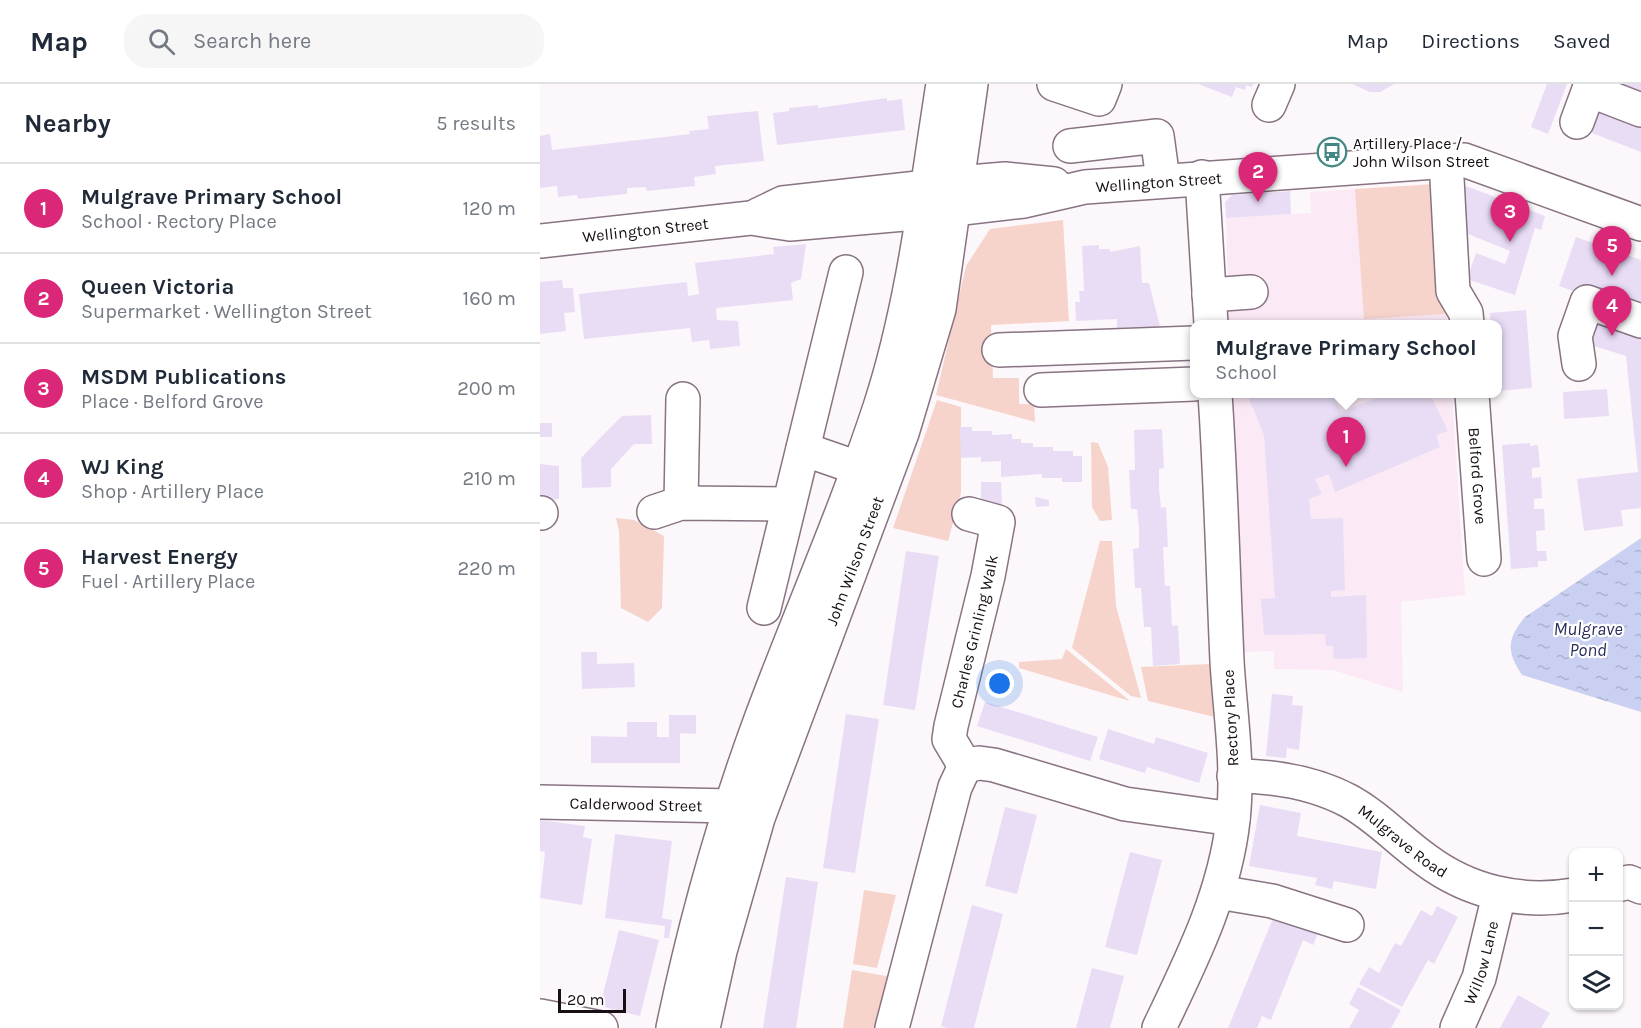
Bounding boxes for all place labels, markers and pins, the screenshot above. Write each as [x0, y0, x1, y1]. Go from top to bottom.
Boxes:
place label: Artillery Place / John Wilson Street [1353, 134, 1489, 171]
bus stop icon: Artillery Place / John Wilson Street [1316, 136, 1348, 168]
pin: 2 [1238, 152, 1278, 202]
pin: 3 [1490, 192, 1530, 242]
pin: 5 [1592, 226, 1632, 276]
pin: 4 [1592, 286, 1632, 336]
pin: 1 [1326, 418, 1366, 467]

